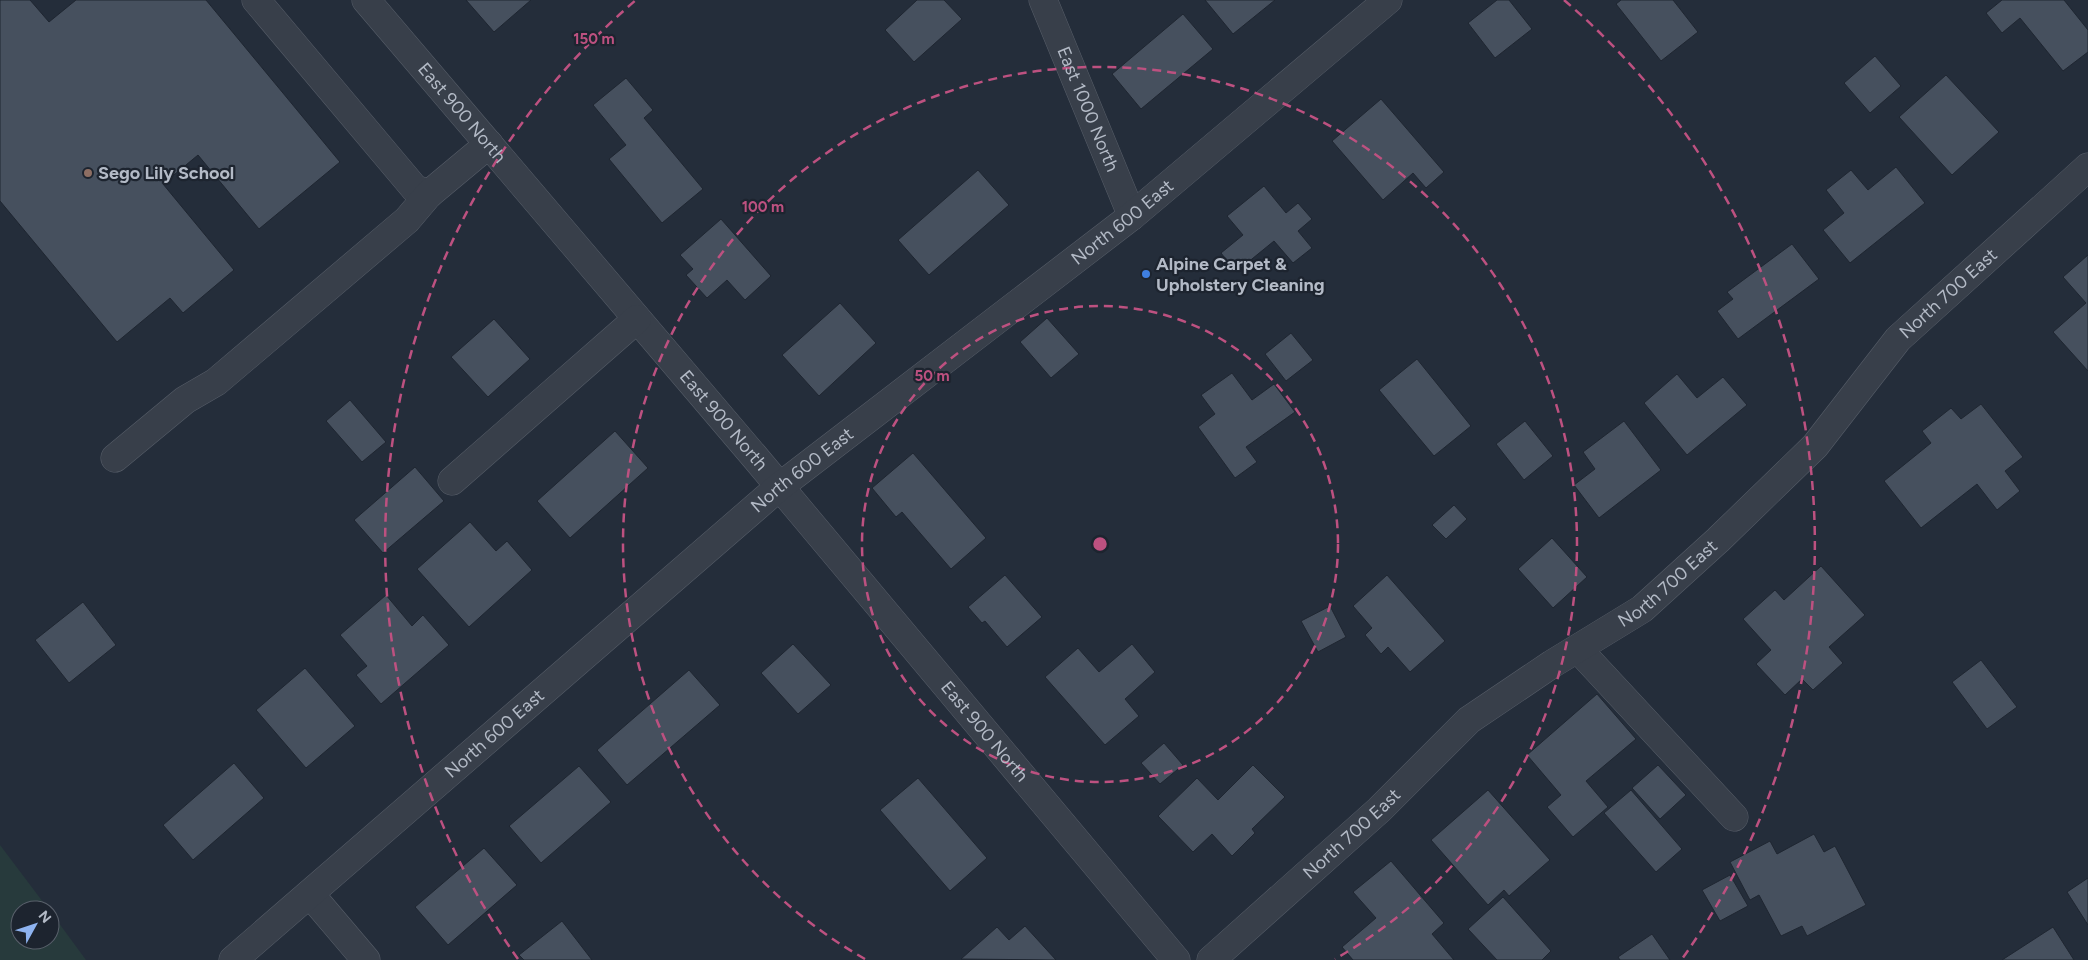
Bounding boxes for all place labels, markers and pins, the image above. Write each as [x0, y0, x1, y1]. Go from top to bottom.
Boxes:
place label: Sego Lily School [98, 162, 234, 184]
marker: Sego Lily School [82, 167, 94, 179]
place label: Alpine Carpet & Upholstery Cleaning [1156, 253, 1325, 296]
marker: Alpine Carpet & Upholstery Cleaning [1140, 268, 1152, 280]
centre of rings [1091, 535, 1109, 553]

